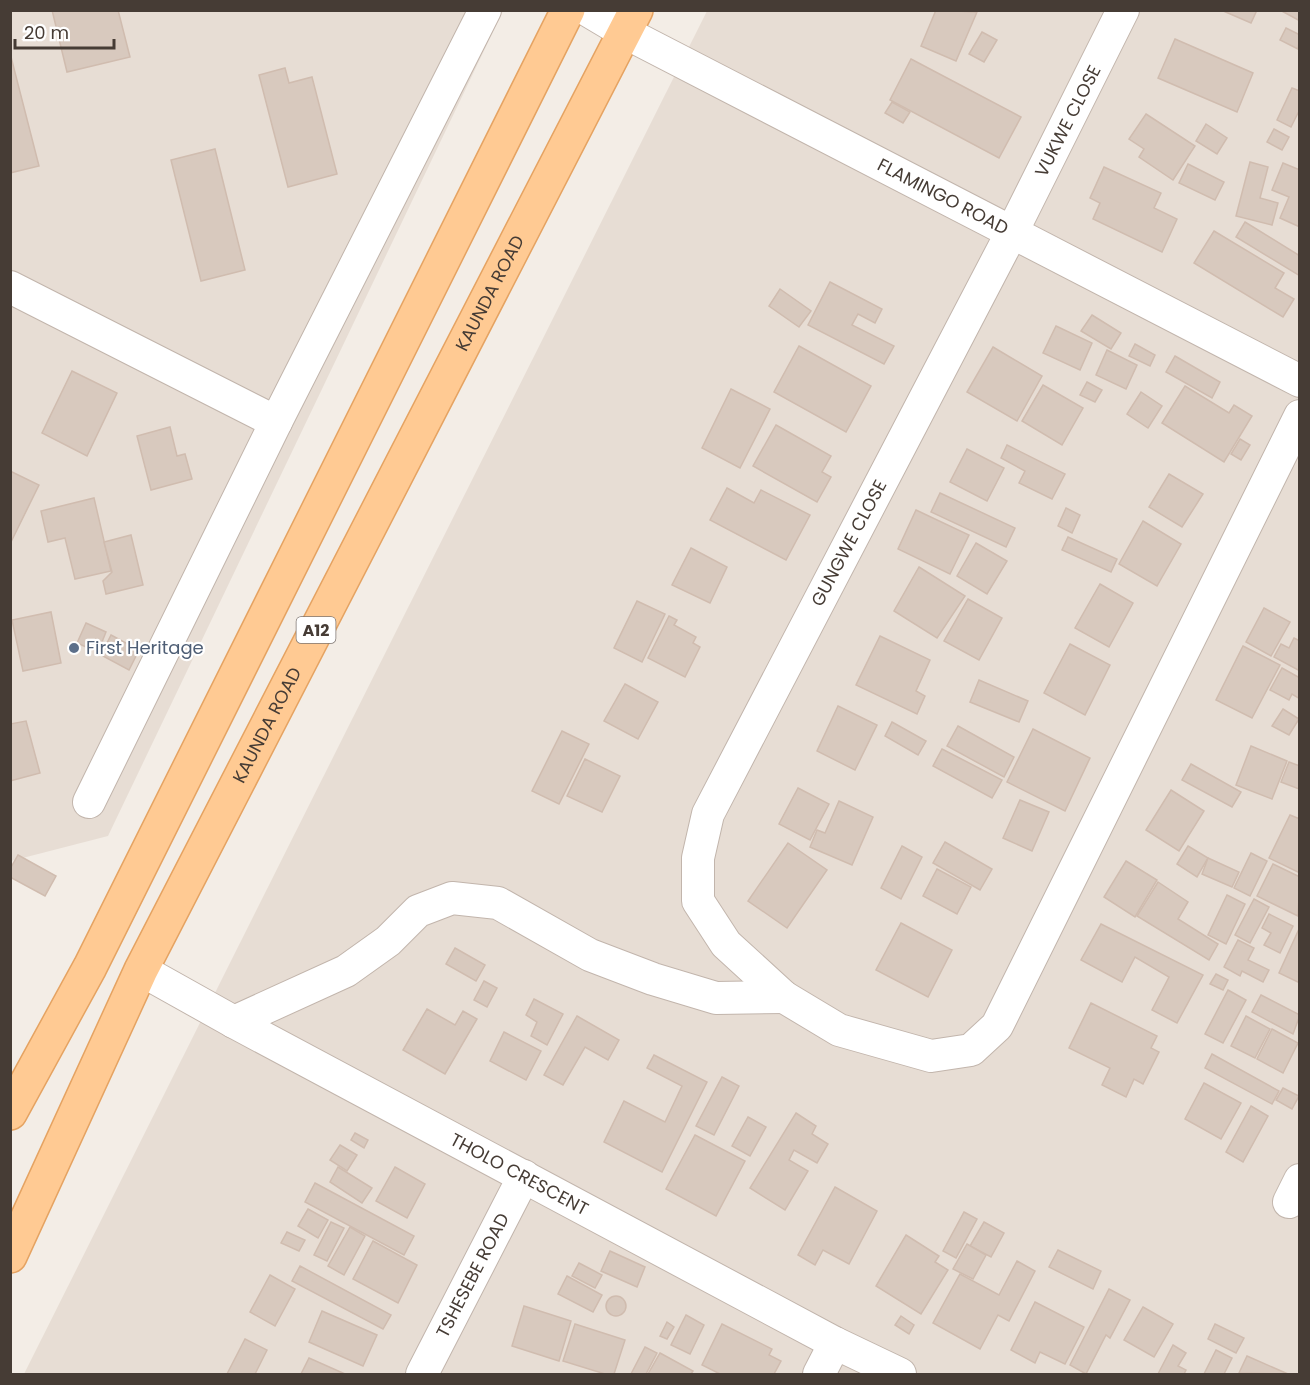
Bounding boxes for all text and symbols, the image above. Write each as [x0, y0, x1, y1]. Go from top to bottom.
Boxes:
scale bar [15, 12, 114, 50]
text: 20 m [24, 20, 69, 45]
street label: VUKWE CLOSE [1029, 61, 1106, 181]
street label: FLAMINGO ROAD [873, 152, 1013, 240]
street label: KAUNDA ROAD [449, 231, 530, 355]
street label: GUNGWE CLOSE [805, 475, 892, 610]
road number: A12 [296, 617, 336, 643]
place label: First Heritage [86, 635, 204, 660]
marker: First Heritage [67, 641, 81, 655]
street label: KAUNDA ROAD [226, 663, 307, 787]
street label: THOLO CRESCENT [446, 1127, 593, 1221]
street label: TSHESEBE ROAD [430, 1209, 515, 1342]

